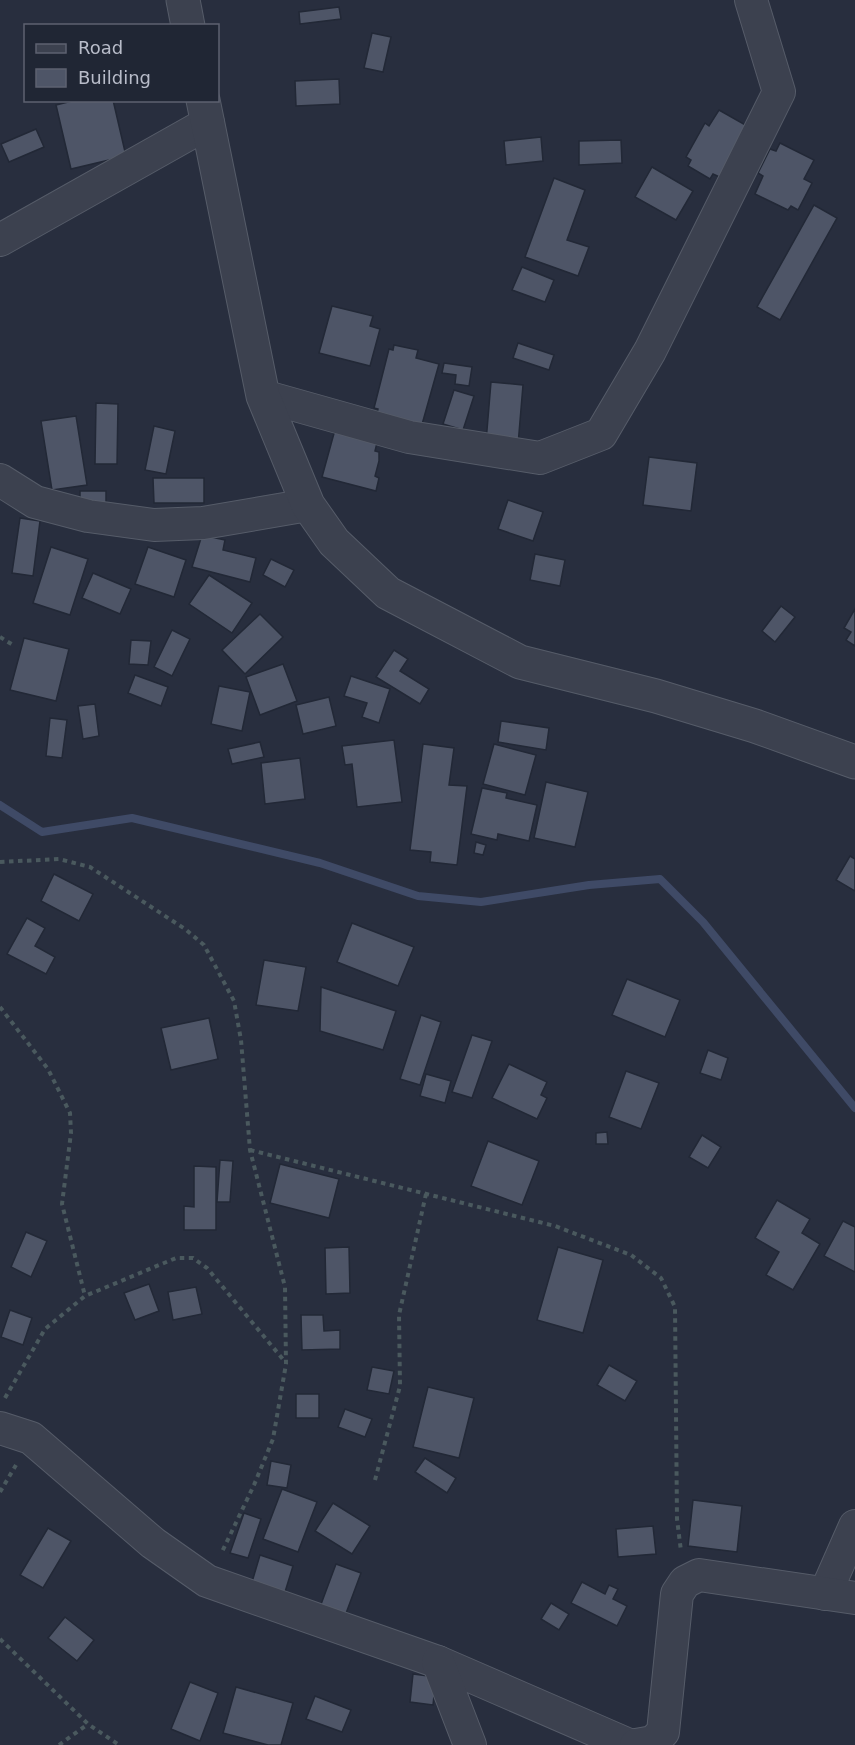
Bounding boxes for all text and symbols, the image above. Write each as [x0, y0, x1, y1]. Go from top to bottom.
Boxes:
legend [24, 24, 219, 102]
text: Road [78, 37, 123, 58]
text: Building [78, 67, 151, 88]

